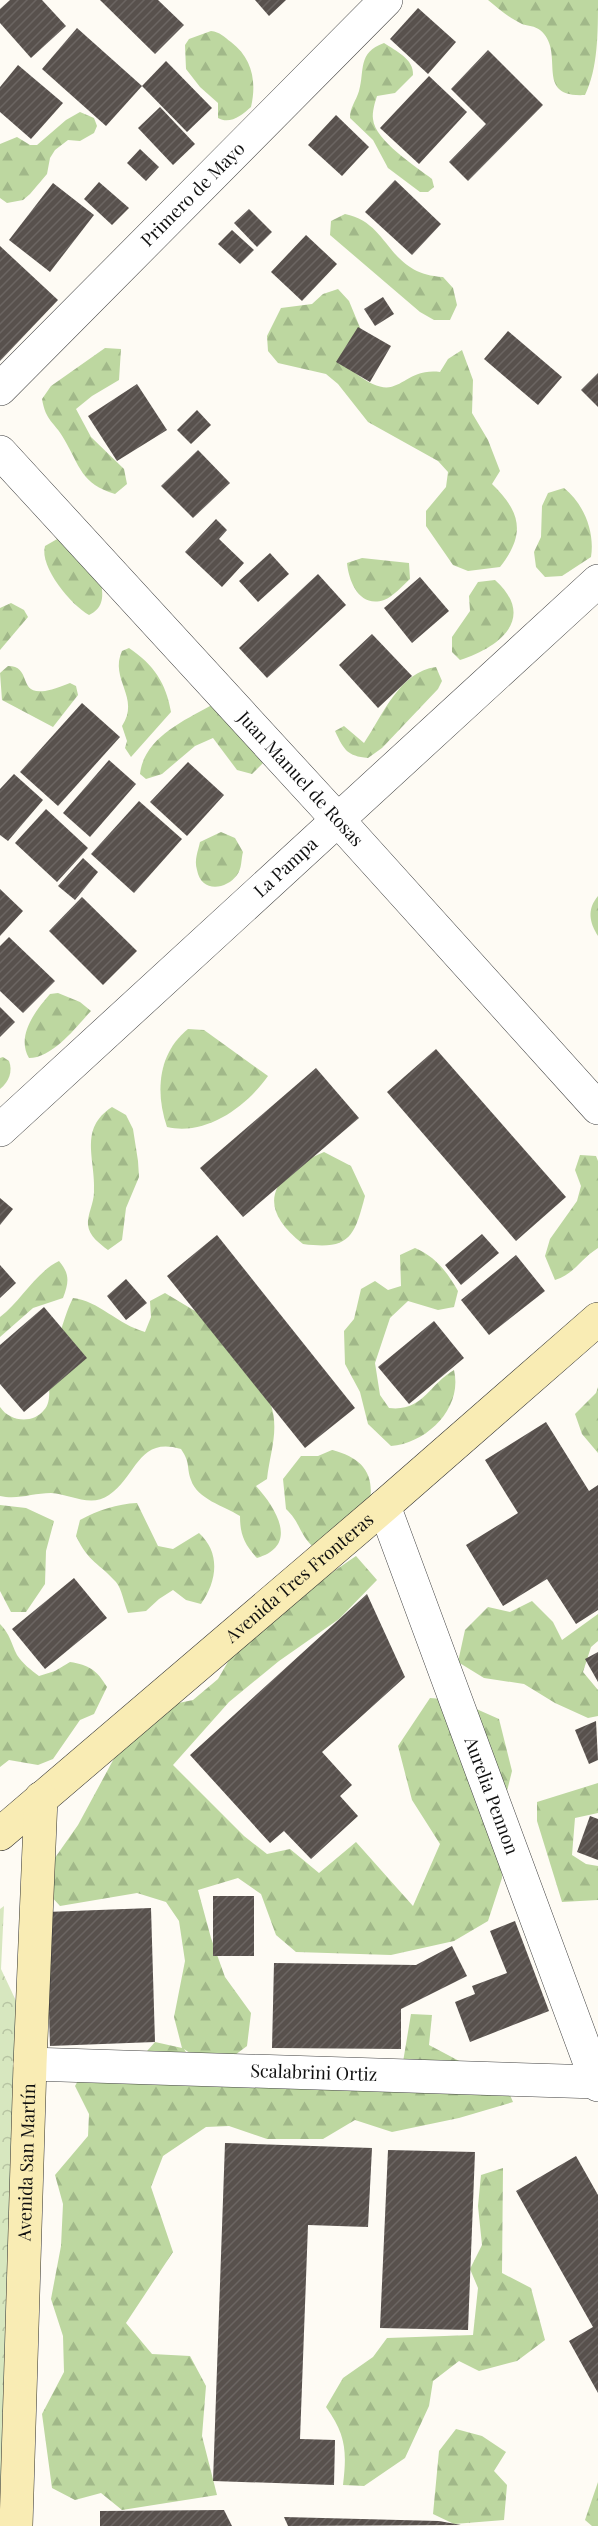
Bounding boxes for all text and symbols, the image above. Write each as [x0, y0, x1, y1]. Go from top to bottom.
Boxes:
street label: Primero de Mayo [135, 136, 250, 251]
street label: Juan Manuel de Rosas [232, 705, 369, 851]
street label: La Pampa [248, 831, 322, 902]
street label: Avenida Tres Fronteras [219, 1507, 378, 1648]
street label: Aurelia Pennon [459, 1733, 525, 1858]
street label: Scalabrini Ortiz [250, 2058, 378, 2086]
street label: Avenida San Martín [12, 2083, 40, 2242]

